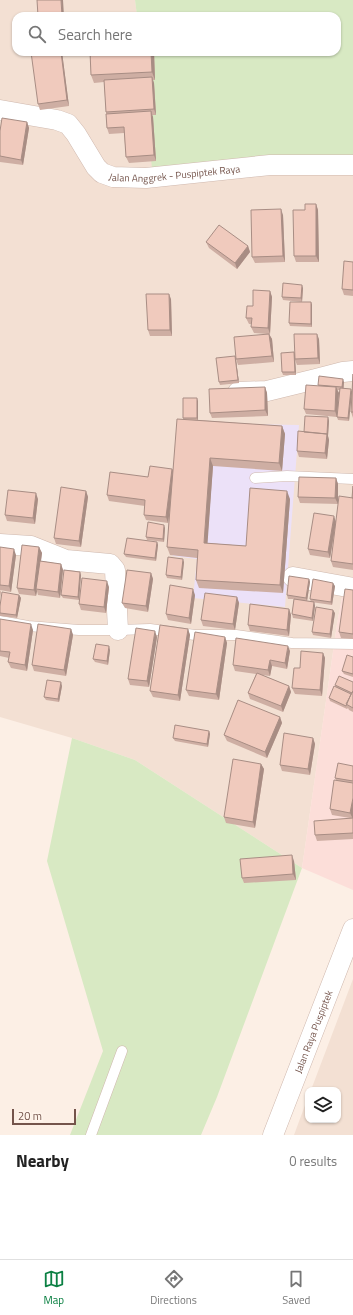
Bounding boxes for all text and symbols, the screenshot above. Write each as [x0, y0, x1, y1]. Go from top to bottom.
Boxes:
search box [12, 12, 341, 56]
icon: search [26, 23, 48, 45]
text: Search here [58, 23, 132, 46]
street label: Jalan Anggrek - Puspiptek Raya [107, 161, 241, 186]
street label: Jalan Raya Puspiptek [291, 988, 337, 1075]
map controls [305, 1087, 341, 1123]
button: layers [305, 1087, 341, 1123]
scale bar [12, 1107, 76, 1126]
text: 20 m [18, 1108, 42, 1124]
text: Nearby [16, 1148, 69, 1174]
text: 0 results [289, 1151, 337, 1171]
tab: Map [43, 1268, 65, 1308]
tab: Directions [150, 1268, 197, 1308]
tab: Saved [282, 1268, 310, 1308]

